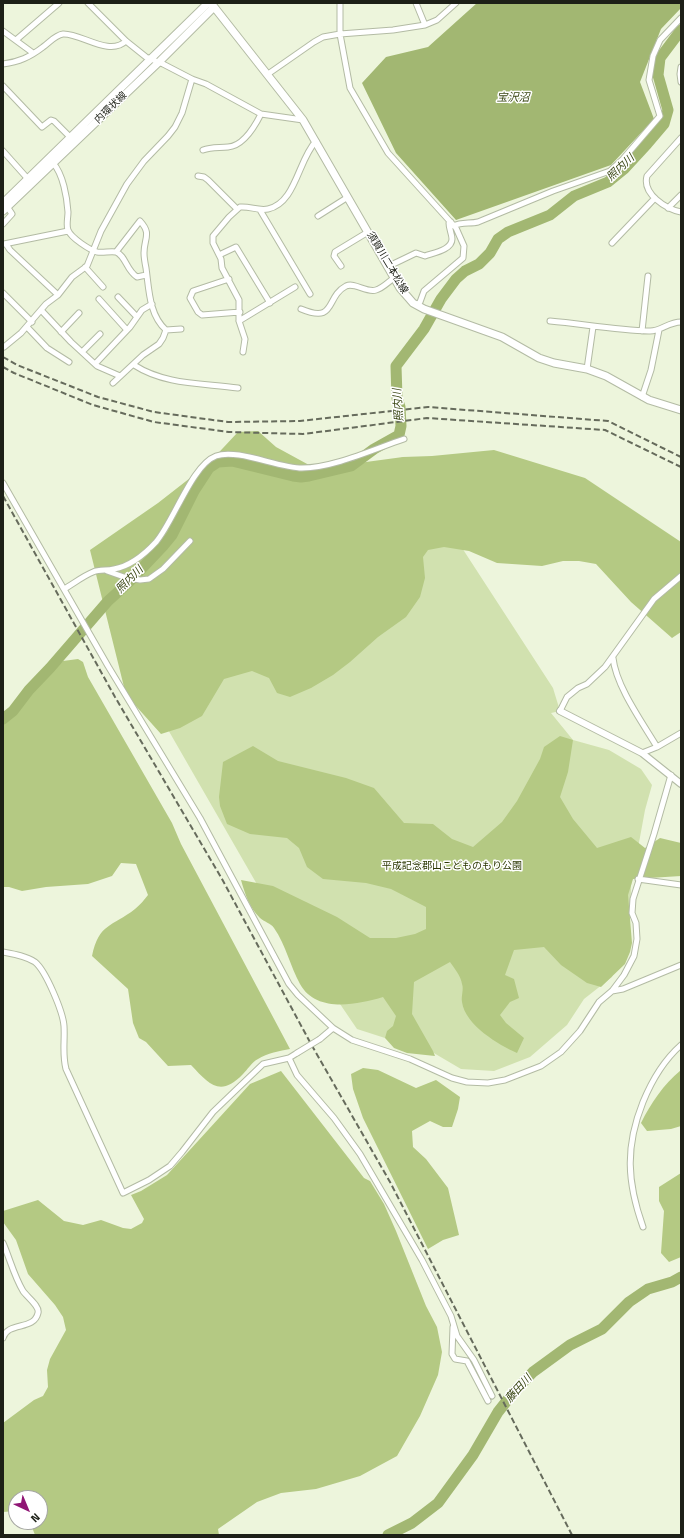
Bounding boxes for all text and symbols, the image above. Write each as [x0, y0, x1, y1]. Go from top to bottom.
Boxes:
street label: 内環状線 [92, 90, 130, 126]
water label: 宝沢沼 [497, 91, 529, 105]
water label: 照内川 [604, 152, 638, 184]
street label: 須賀川二本松線 [364, 230, 410, 296]
water label: 照内川 [391, 388, 407, 422]
water label: 照内川 [114, 564, 146, 596]
park label: 平成記念郡山こどものもり公園 [382, 861, 522, 873]
water label: 藤田川 [503, 1372, 535, 1406]
north arrow [8, 1490, 48, 1530]
text: N [27, 1510, 44, 1526]

